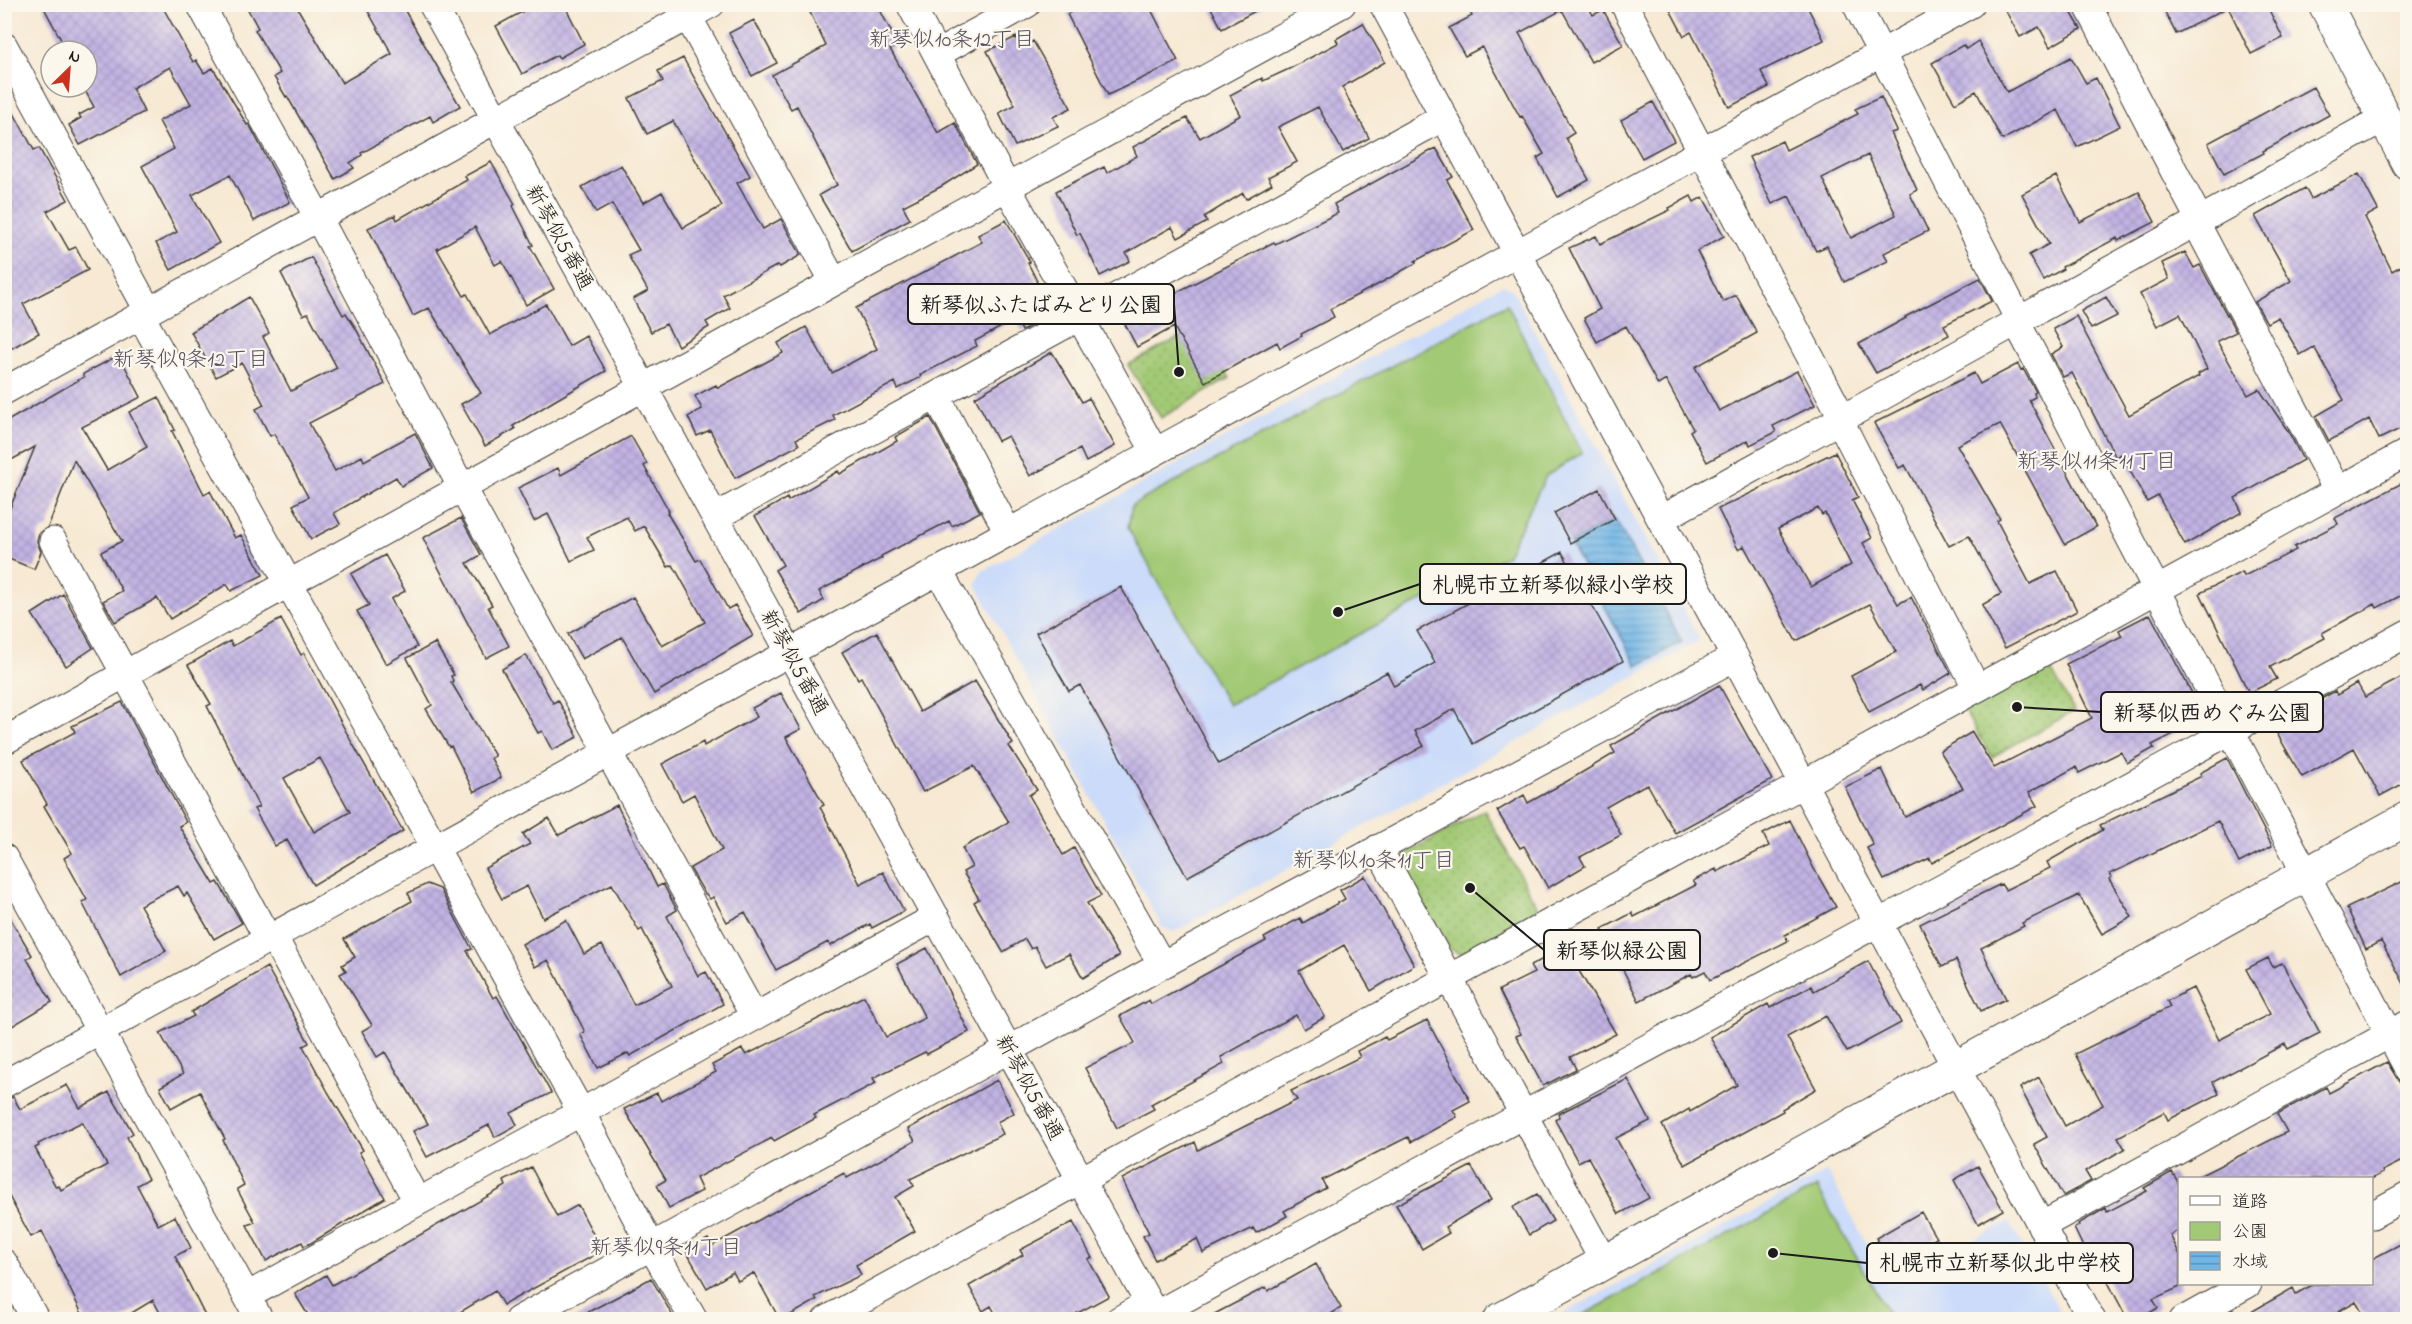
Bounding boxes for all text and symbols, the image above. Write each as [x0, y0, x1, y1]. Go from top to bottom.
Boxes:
district label: 新琴似10条12丁目 [869, 25, 1035, 57]
north arrow [39, 39, 99, 99]
text: N [65, 44, 85, 70]
street label: 新琴似5番通 [517, 180, 600, 296]
callout: 新琴似ふたばみどり公園 [908, 284, 1174, 324]
text: 新琴似ふたばみどり公園 [920, 291, 1162, 323]
district label: 新琴似9条12丁目 [113, 345, 269, 377]
district label: 新琴似11条11丁目 [2017, 447, 2177, 479]
callout: 札幌市立新琴似緑小学校 [1420, 564, 1686, 604]
text: 札幌市立新琴似緑小学校 [1432, 571, 1674, 603]
street label: 新琴似5番通 [752, 605, 835, 721]
callout: 新琴似西めぐみ公園 [2101, 692, 2323, 732]
text: 新琴似西めぐみ公園 [2113, 699, 2311, 731]
district label: 新琴似10条11丁目 [1293, 846, 1455, 878]
callout: 新琴似緑公園 [1544, 930, 1700, 970]
text: 新琴似緑公園 [1556, 937, 1688, 969]
street label: 新琴似5番通 [987, 1030, 1070, 1146]
legend [2178, 1177, 2373, 1285]
text: 道路 [2232, 1190, 2268, 1216]
text: 公園 [2232, 1220, 2268, 1246]
district label: 新琴似9条11丁目 [590, 1233, 742, 1265]
callout: 札幌市立新琴似北中学校 [1867, 1243, 2133, 1283]
text: 札幌市立新琴似北中学校 [1879, 1249, 2121, 1281]
text: 水域 [2232, 1250, 2268, 1276]

